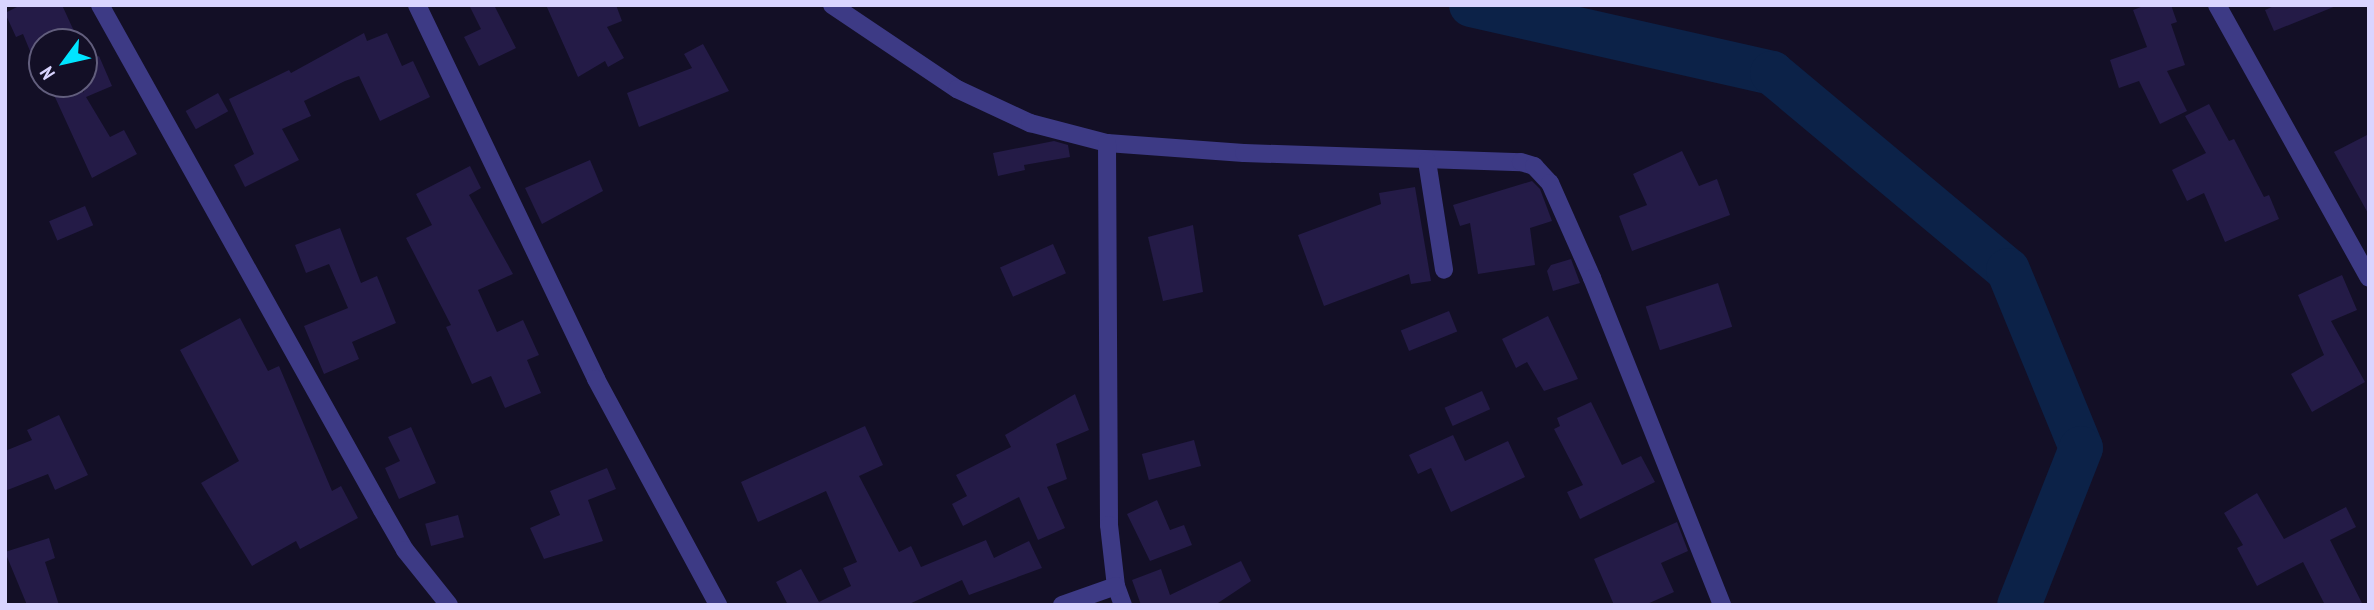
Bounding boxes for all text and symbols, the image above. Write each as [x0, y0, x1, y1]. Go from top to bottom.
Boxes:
north arrow [28, 28, 98, 98]
text: N [34, 63, 60, 84]

